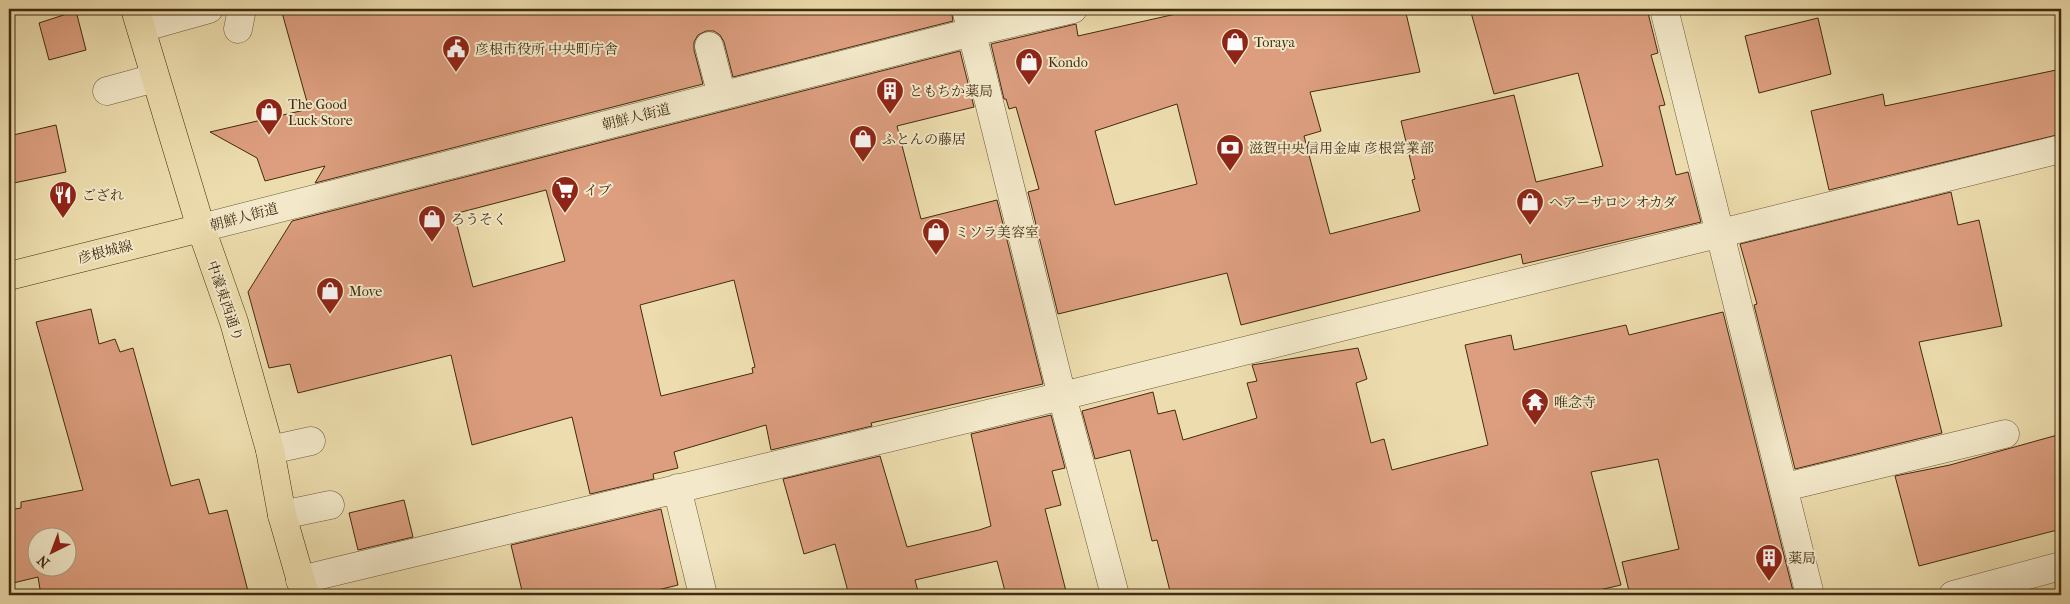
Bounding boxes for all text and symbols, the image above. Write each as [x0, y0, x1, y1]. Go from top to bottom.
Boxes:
shop icon: Toraya [1220, 27, 1250, 66]
public building icon: 彦根市役所 中央町庁舎 [441, 34, 471, 73]
place label: Toraya [1254, 34, 1296, 51]
place label: 彦根市役所 中央町庁舎 [475, 41, 618, 58]
shop icon: Kondo [1014, 47, 1044, 86]
place label: Kondo [1048, 54, 1088, 71]
building icon: ともちか薬局 [875, 76, 905, 115]
place label: ともちか薬局 [909, 83, 993, 100]
place label: The Good Luck Store [288, 96, 353, 129]
shop icon: The Good Luck Store [254, 97, 284, 136]
street label: 朝鮮人街道 [600, 100, 672, 134]
shop icon: ふとんの藤居 [848, 124, 878, 163]
place label: ふとんの藤居 [882, 131, 966, 148]
bank icon: 滋賀中央信用金庫 彦根営業部 [1215, 133, 1245, 172]
place label: 滋賀中央信用金庫 彦根営業部 [1249, 140, 1434, 157]
supermarket icon: イブ [550, 175, 580, 214]
restaurant icon: ござれ [48, 180, 78, 219]
place label: イブ [584, 182, 612, 199]
place label: ござれ [82, 187, 124, 204]
shop icon: ヘアーサロン オカダ [1515, 187, 1545, 226]
place label: ヘアーサロン オカダ [1549, 194, 1677, 211]
street label: 朝鮮人街道 [208, 200, 280, 234]
shop icon: ろうそく [417, 204, 447, 243]
place label: ろうそく [451, 211, 507, 228]
shop icon: ミソラ美容室 [921, 217, 951, 256]
place label: ミソラ美容室 [955, 224, 1039, 241]
street label: 彦根城線 [76, 237, 134, 267]
street label: 中濠東西通り [203, 259, 247, 343]
shop icon: Move [315, 276, 345, 315]
place label: Move [349, 283, 382, 300]
temple icon: 唯念寺 [1520, 387, 1550, 426]
place label: 唯念寺 [1554, 394, 1596, 411]
north arrow [28, 526, 78, 576]
building icon: 薬局 [1754, 543, 1784, 582]
place label: 薬局 [1788, 550, 1816, 567]
text: N [34, 551, 53, 571]

